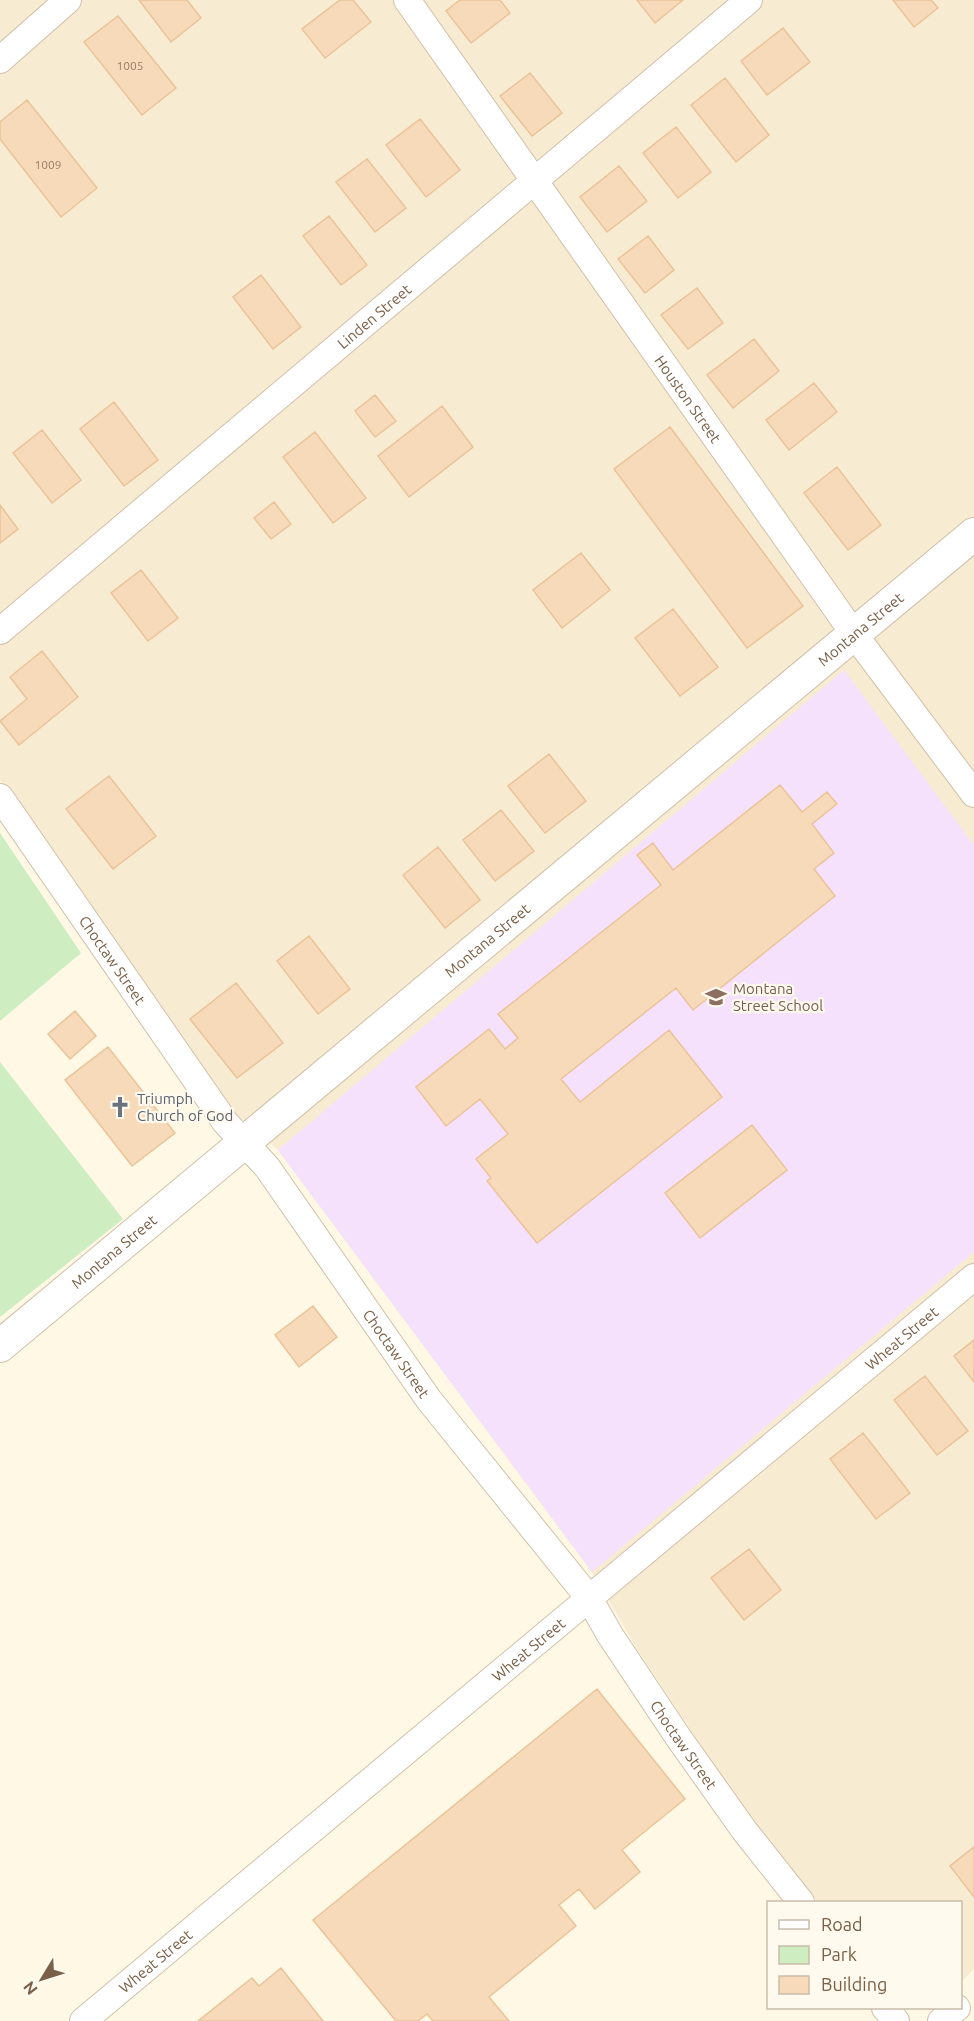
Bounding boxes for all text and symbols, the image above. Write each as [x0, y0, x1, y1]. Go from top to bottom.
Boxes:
house number: 1005 [116, 59, 144, 72]
house number: 1009 [34, 158, 62, 171]
street label: Linden Street [334, 280, 414, 352]
street label: Houston Street [652, 352, 725, 446]
street label: Montana Street [814, 588, 906, 669]
street label: Montana Street [441, 900, 533, 980]
street label: Choctaw Street [76, 912, 149, 1008]
place label: Montana Street School [733, 980, 823, 1014]
school or university icon: Montana Street School [704, 985, 728, 1009]
place label: Triumph Church of God [137, 1090, 233, 1124]
church icon: Triumph Church of God [108, 1095, 132, 1119]
street label: Montana Street [68, 1211, 160, 1292]
street label: Wheat Street [861, 1302, 941, 1373]
street label: Choctaw Street [360, 1306, 433, 1401]
street label: Wheat Street [488, 1614, 568, 1685]
street label: Choctaw Street [647, 1697, 721, 1792]
legend [767, 1901, 962, 2009]
text: Road [821, 1914, 863, 1934]
street label: Wheat Street [115, 1925, 195, 1996]
text: Park [821, 1944, 857, 1964]
north arrow [12, 1949, 72, 2009]
text: Building [821, 1974, 887, 1994]
text: N [19, 1978, 41, 1998]

